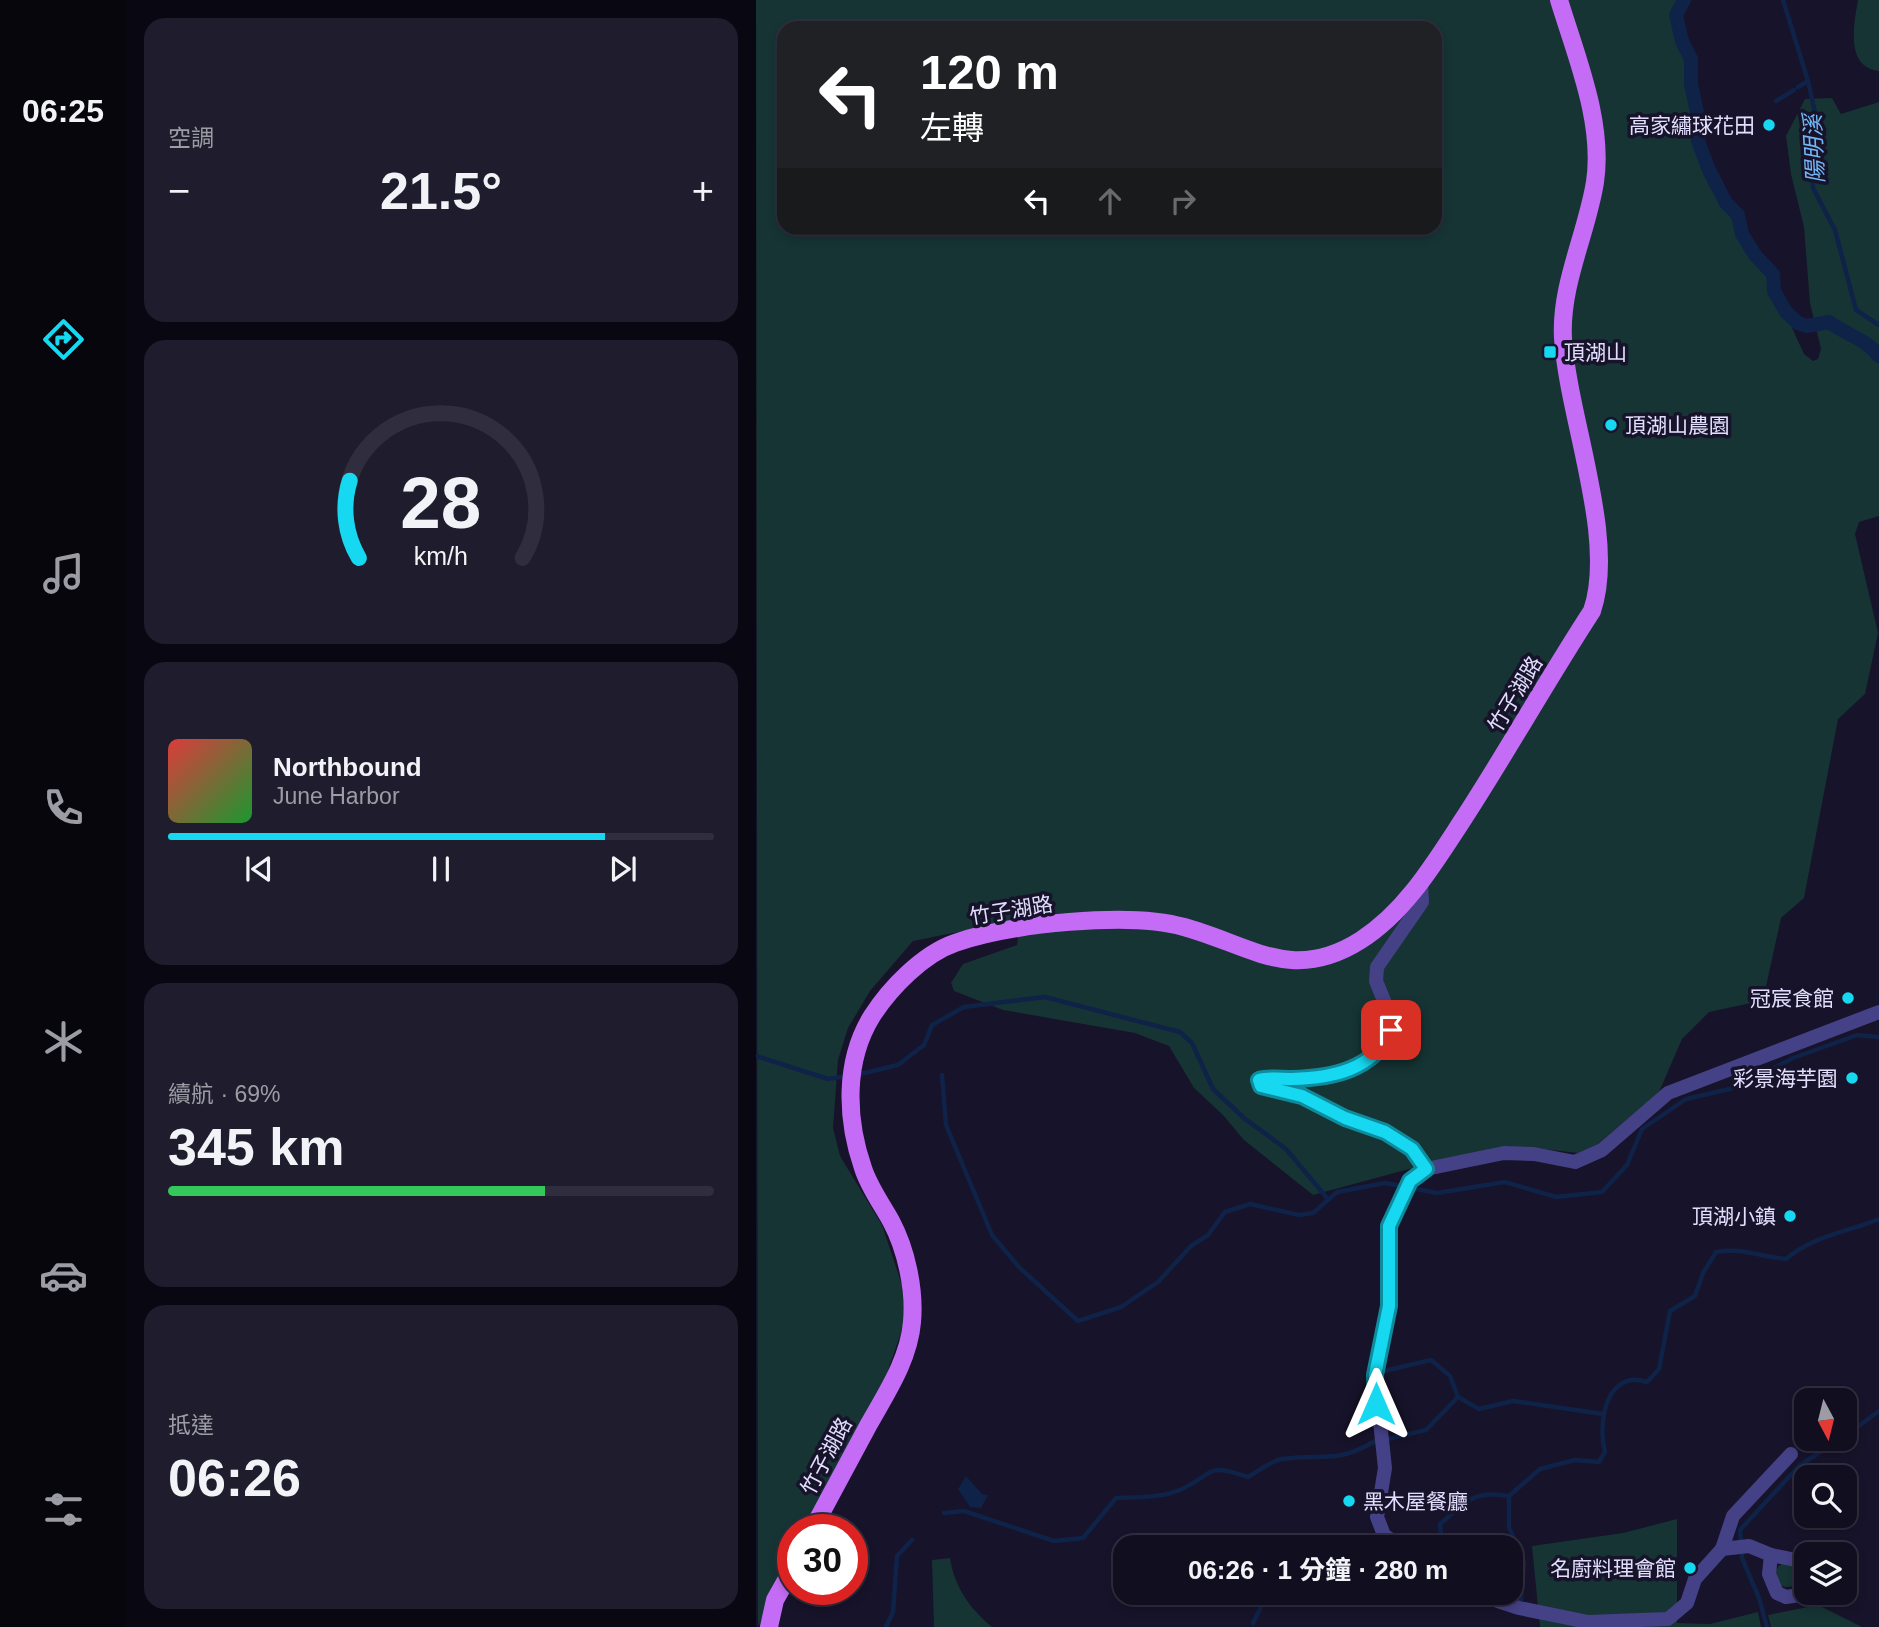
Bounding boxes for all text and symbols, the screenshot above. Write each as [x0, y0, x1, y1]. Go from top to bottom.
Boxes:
text: 120 m [920, 45, 1059, 99]
icon: left [805, 49, 896, 140]
text: 06:25 [22, 93, 104, 129]
text: 左轉 [920, 110, 984, 146]
water label: 陽明溪 [1799, 111, 1829, 184]
place label: 高家繡球花田 [1629, 114, 1755, 137]
marker: 高家繡球花田 [1761, 117, 1777, 133]
text: 空調 [168, 125, 214, 151]
text: 21.5° [380, 162, 502, 220]
text: − [168, 170, 190, 212]
text: + [692, 170, 714, 212]
icon: left [1018, 182, 1056, 220]
icon: ahead [1091, 182, 1129, 220]
icon: right [1164, 182, 1202, 220]
icon: directions [39, 315, 88, 364]
place label: 頂湖山 [1564, 341, 1627, 364]
marker: 頂湖山 [1542, 344, 1558, 360]
place label: 頂湖山農園 [1625, 414, 1730, 437]
marker: 頂湖山農園 [1603, 417, 1619, 433]
text: 28 [401, 462, 481, 543]
text: km/h [414, 541, 468, 569]
icon: music [39, 549, 88, 598]
street label: 竹子湖路 [1484, 652, 1546, 736]
text: Northbound [273, 752, 422, 782]
icon: phone [39, 783, 88, 832]
text: June Harbor [273, 783, 400, 809]
icon: previous [240, 850, 278, 888]
icon: pause [422, 850, 460, 888]
icon: next [604, 850, 642, 888]
street label: 竹子湖路 [968, 892, 1054, 928]
place label: 冠宸食館 [1750, 987, 1834, 1010]
marker: 冠宸食館 [1840, 990, 1856, 1006]
pin [1361, 1000, 1421, 1060]
icon: arrive [1372, 1011, 1410, 1049]
icon: climate [39, 1017, 88, 1066]
place label: 彩景海芋園 [1733, 1067, 1838, 1090]
marker: 彩景海芋園 [1844, 1070, 1860, 1086]
text: 續航 · 69% [168, 1081, 280, 1107]
text: 345 km [168, 1118, 344, 1176]
place label: 頂湖小鎮 [1692, 1205, 1776, 1228]
marker: 頂湖小鎮 [1782, 1208, 1798, 1224]
icon: car [39, 1251, 88, 1300]
position arrow [1339, 1367, 1413, 1441]
north arrow [1794, 1388, 1857, 1451]
map controls [1794, 1388, 1857, 1605]
text: 抵達 [168, 1412, 214, 1438]
street label: 竹子湖路 [796, 1414, 856, 1498]
text: 06:26 [168, 1449, 301, 1507]
button: search [1794, 1465, 1857, 1528]
icon: filters [39, 1485, 88, 1534]
place label: 黑木屋餐廳 [1363, 1490, 1468, 1513]
marker: 黑木屋餐廳 [1341, 1493, 1357, 1509]
speed limit sign: 30 [777, 1514, 868, 1605]
button: layers [1794, 1542, 1857, 1605]
text: 06:26 · 1 分鐘 · 280 m [1188, 1555, 1448, 1585]
place label: 名廚料理會館 [1550, 1557, 1676, 1580]
marker: 名廚料理會館 [1682, 1560, 1698, 1576]

